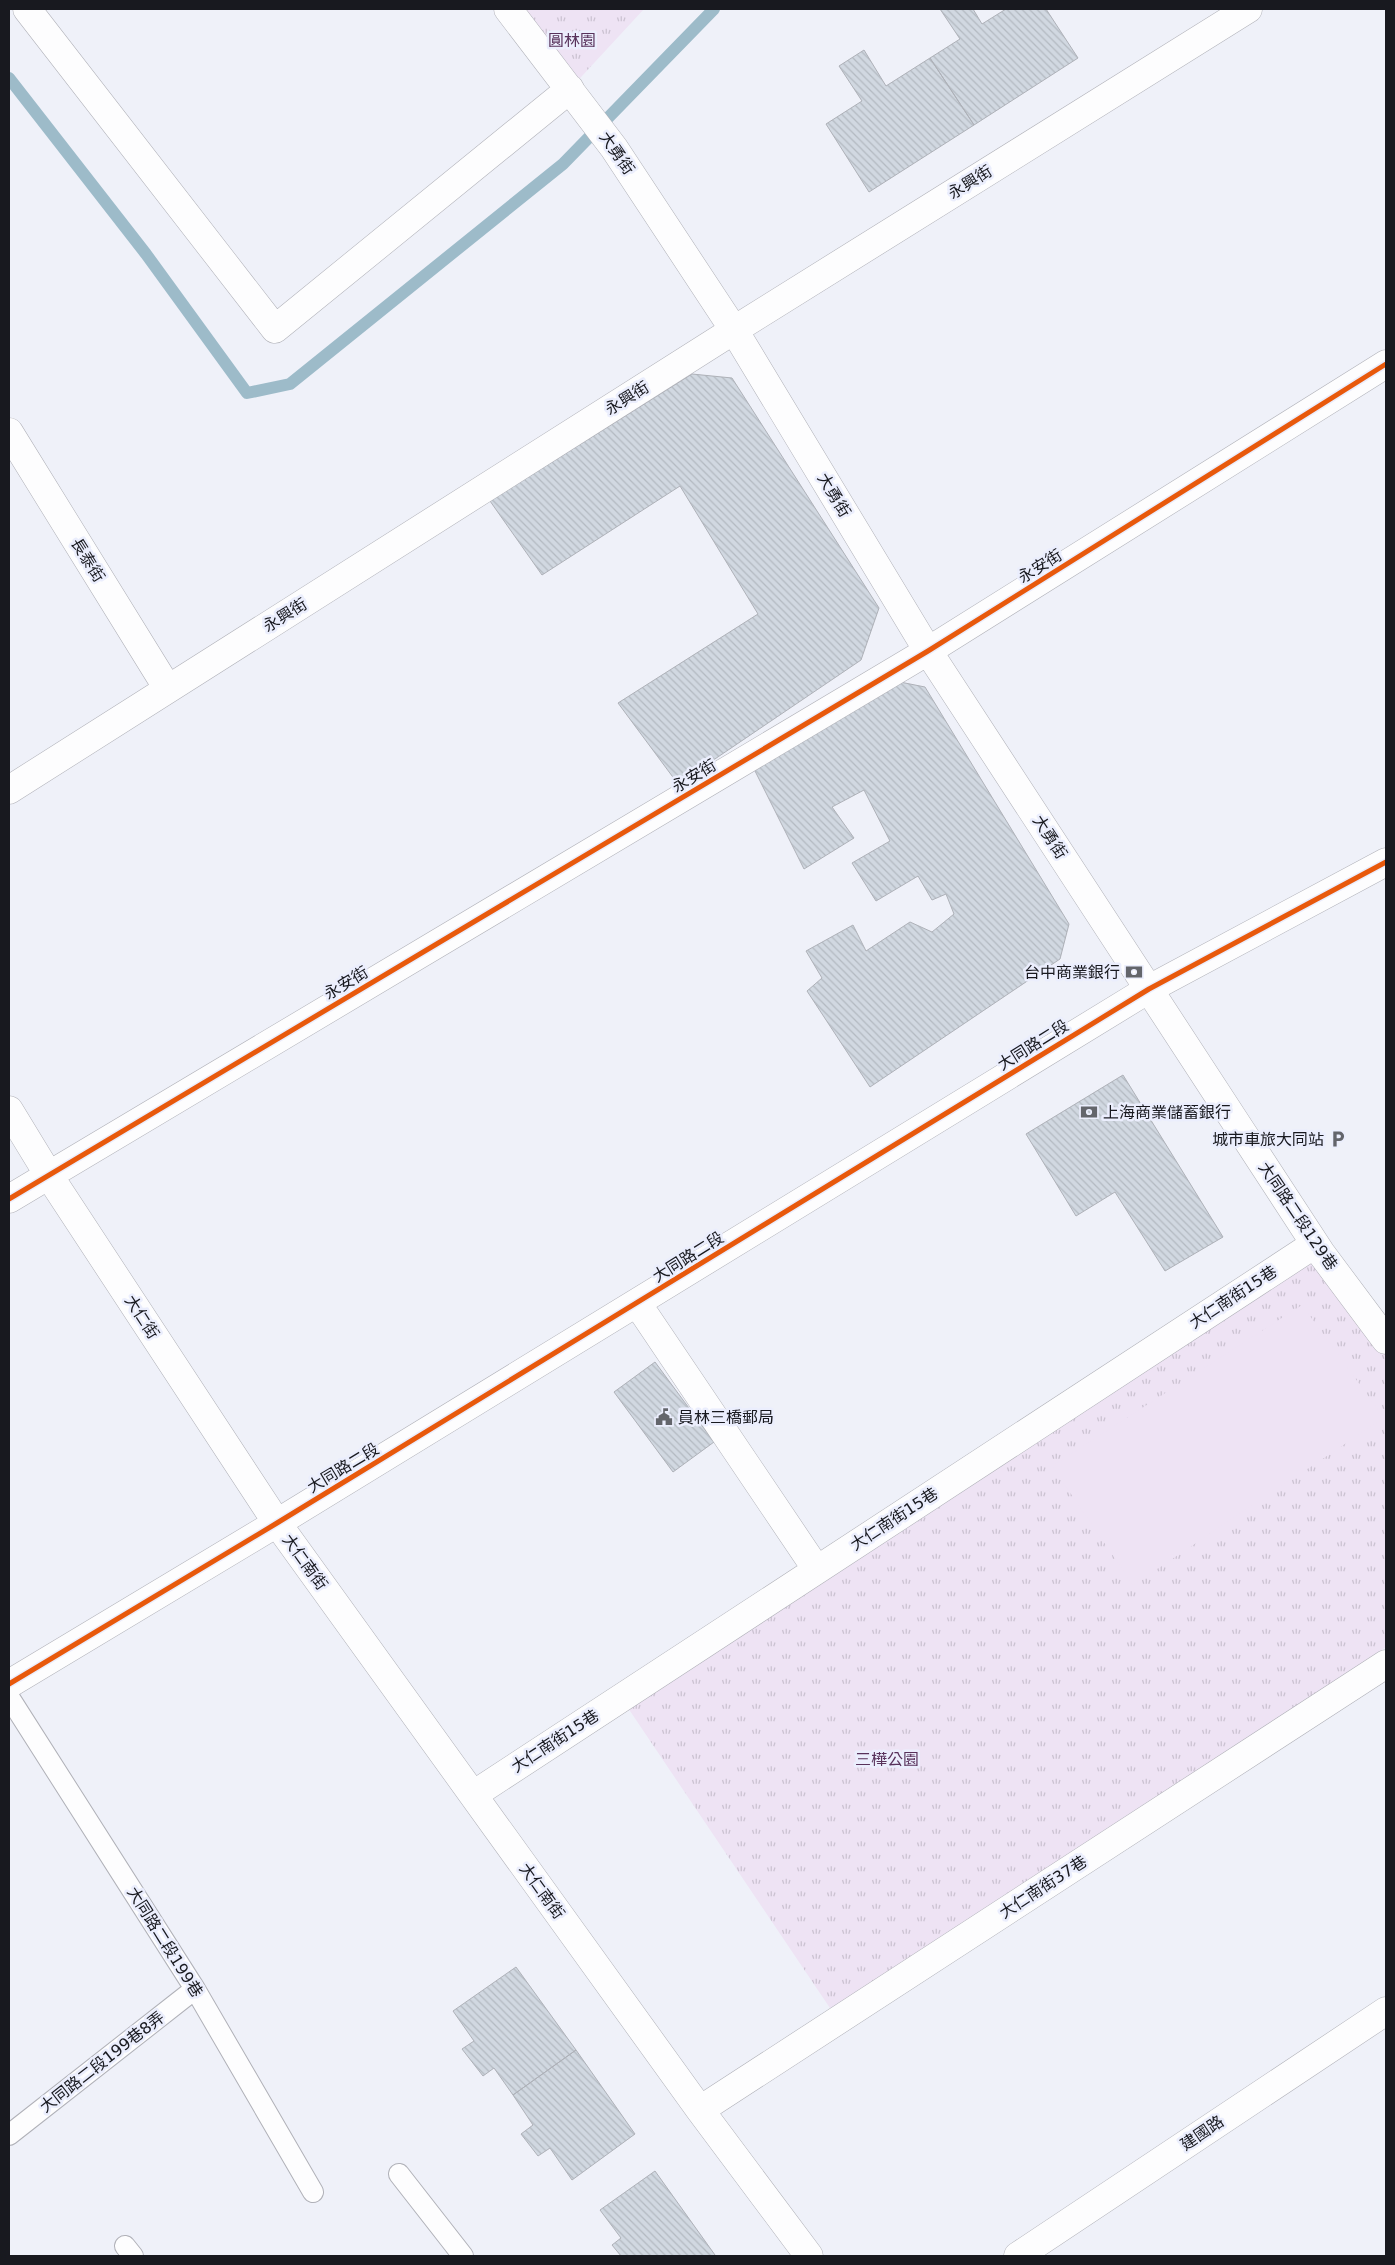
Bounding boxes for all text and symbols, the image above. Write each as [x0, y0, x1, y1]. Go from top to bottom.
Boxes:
park label: 圓林園 [548, 31, 596, 50]
street label: 大勇街 [595, 128, 639, 178]
street label: 永興街 [945, 161, 995, 203]
street label: 永興街 [602, 377, 652, 419]
street label: 大勇街 [813, 470, 855, 520]
street label: 長泰街 [67, 535, 109, 585]
street label: 永安街 [1015, 545, 1065, 587]
street label: 永興街 [260, 594, 310, 636]
street label: 永安街 [669, 755, 719, 797]
street label: 大勇街 [1029, 812, 1071, 862]
street label: 永安街 [321, 962, 371, 1004]
bank icon: 台中商業銀行 [1124, 962, 1144, 982]
place label: 台中商業銀行 [1024, 963, 1120, 982]
street label: 大同路二段 [994, 1016, 1072, 1074]
bank icon: 上海商業儲蓄銀行 [1079, 1102, 1099, 1122]
place label: 上海商業儲蓄銀行 [1103, 1103, 1231, 1122]
parking icon: 城市車旅大同站 [1328, 1129, 1348, 1149]
place label: 城市車旅大同站 [1212, 1130, 1324, 1149]
street label: 大同路二段129巷 [1255, 1158, 1341, 1274]
street label: 大同路二段 [649, 1228, 727, 1286]
street label: 大仁南街15巷 [1186, 1262, 1280, 1332]
street label: 大仁街 [121, 1292, 163, 1342]
public building icon: 員林三橋郵局 [654, 1407, 674, 1427]
place label: 員林三橋郵局 [678, 1408, 774, 1427]
street label: 大同路二段 [304, 1439, 382, 1497]
street label: 大仁南街15巷 [847, 1484, 941, 1554]
street label: 大仁南街 [279, 1531, 331, 1593]
street label: 大仁南街15巷 [508, 1706, 602, 1776]
park label: 三樺公園 [855, 1750, 919, 1769]
street label: 大仁南街37巷 [996, 1852, 1090, 1922]
street label: 大仁南街 [516, 1860, 568, 1922]
street label: 大同路二段199巷 [123, 1883, 207, 2001]
street label: 大同路二段199巷8弄 [36, 2007, 168, 2117]
street label: 建國路 [1177, 2112, 1227, 2154]

